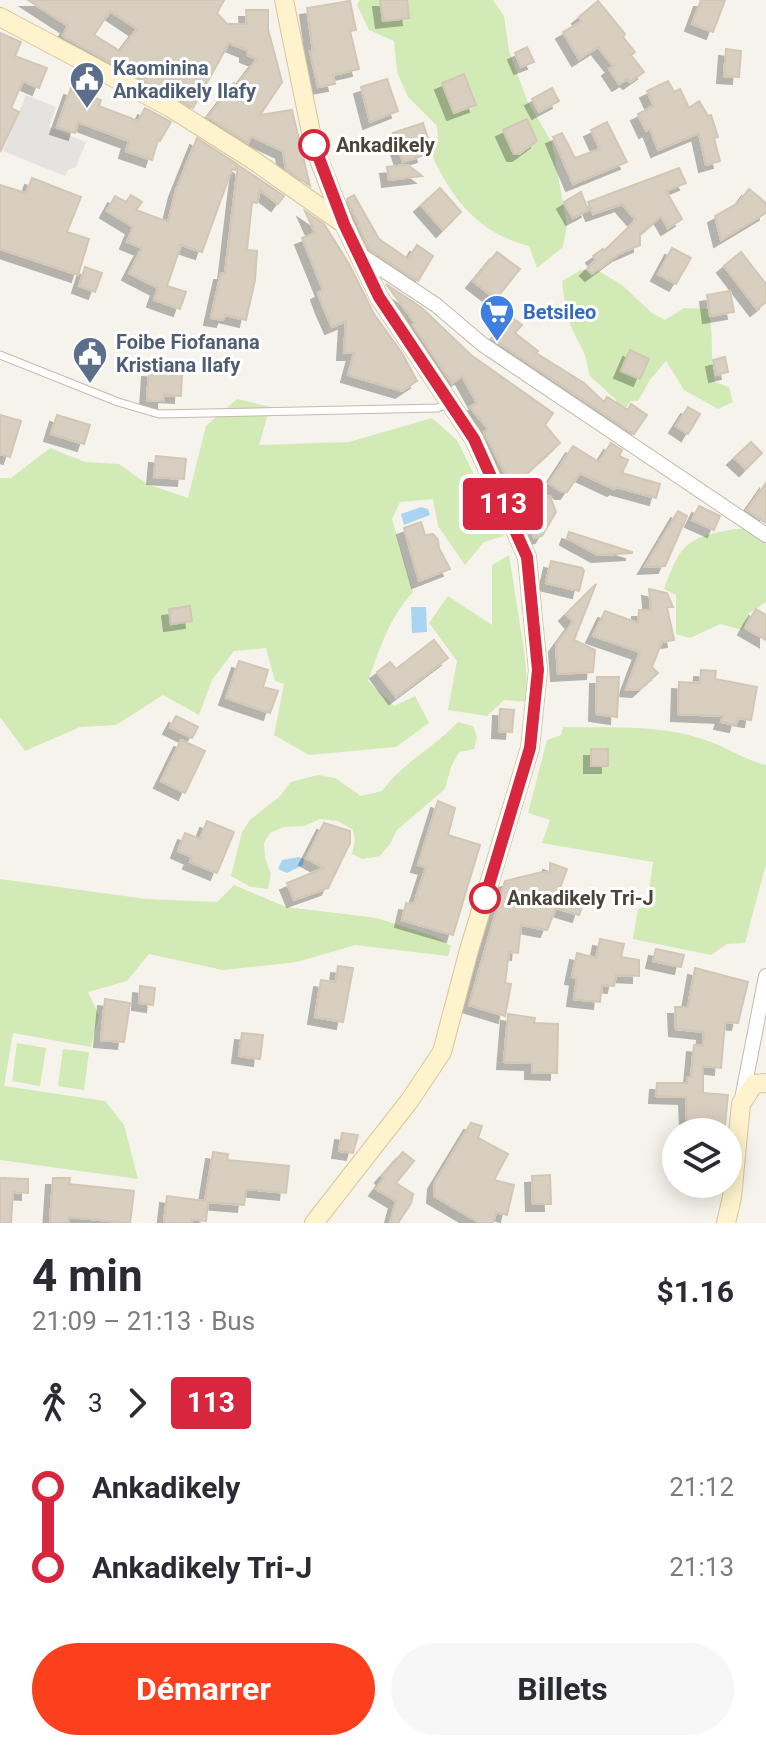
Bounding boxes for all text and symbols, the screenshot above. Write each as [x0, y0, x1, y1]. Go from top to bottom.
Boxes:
place label: Kaominina Ankadikely Ilafy [113, 56, 257, 103]
public building icon: Kaominina Ankadikely Ilafy [68, 60, 106, 110]
marker: Ankadikely [299, 130, 329, 160]
place label: Ankadikely [336, 133, 436, 157]
supermarket icon: Betsileo [478, 293, 516, 343]
place label: Betsileo [523, 300, 596, 324]
place label: Foibe Fiofanana Kristiana Ilafy [116, 330, 260, 377]
public building icon: Foibe Fiofanana Kristiana Ilafy [71, 335, 109, 385]
line badge: 113 [457, 478, 549, 530]
text: 113 [479, 487, 527, 520]
marker: Ankadikely Tri-J [470, 883, 500, 913]
place label: Ankadikely Tri-J [507, 886, 654, 910]
map controls [662, 1118, 742, 1198]
button: layers [662, 1118, 742, 1198]
text: 4 min [32, 1250, 143, 1302]
text: $1.16 [656, 1274, 734, 1309]
text: 21:09 – 21:13 · Bus [32, 1306, 255, 1336]
icon: walk [32, 1381, 76, 1425]
icon: forward [115, 1381, 159, 1425]
text: 113 [187, 1386, 235, 1419]
text: 3 [88, 1388, 103, 1418]
text: Ankadikely [92, 1470, 240, 1505]
text: 21:12 [669, 1472, 734, 1502]
text: Ankadikely Tri-J [92, 1550, 312, 1585]
text: 21:13 [669, 1552, 734, 1582]
button: Démarrer [32, 1643, 375, 1735]
button: Billets [391, 1643, 734, 1735]

